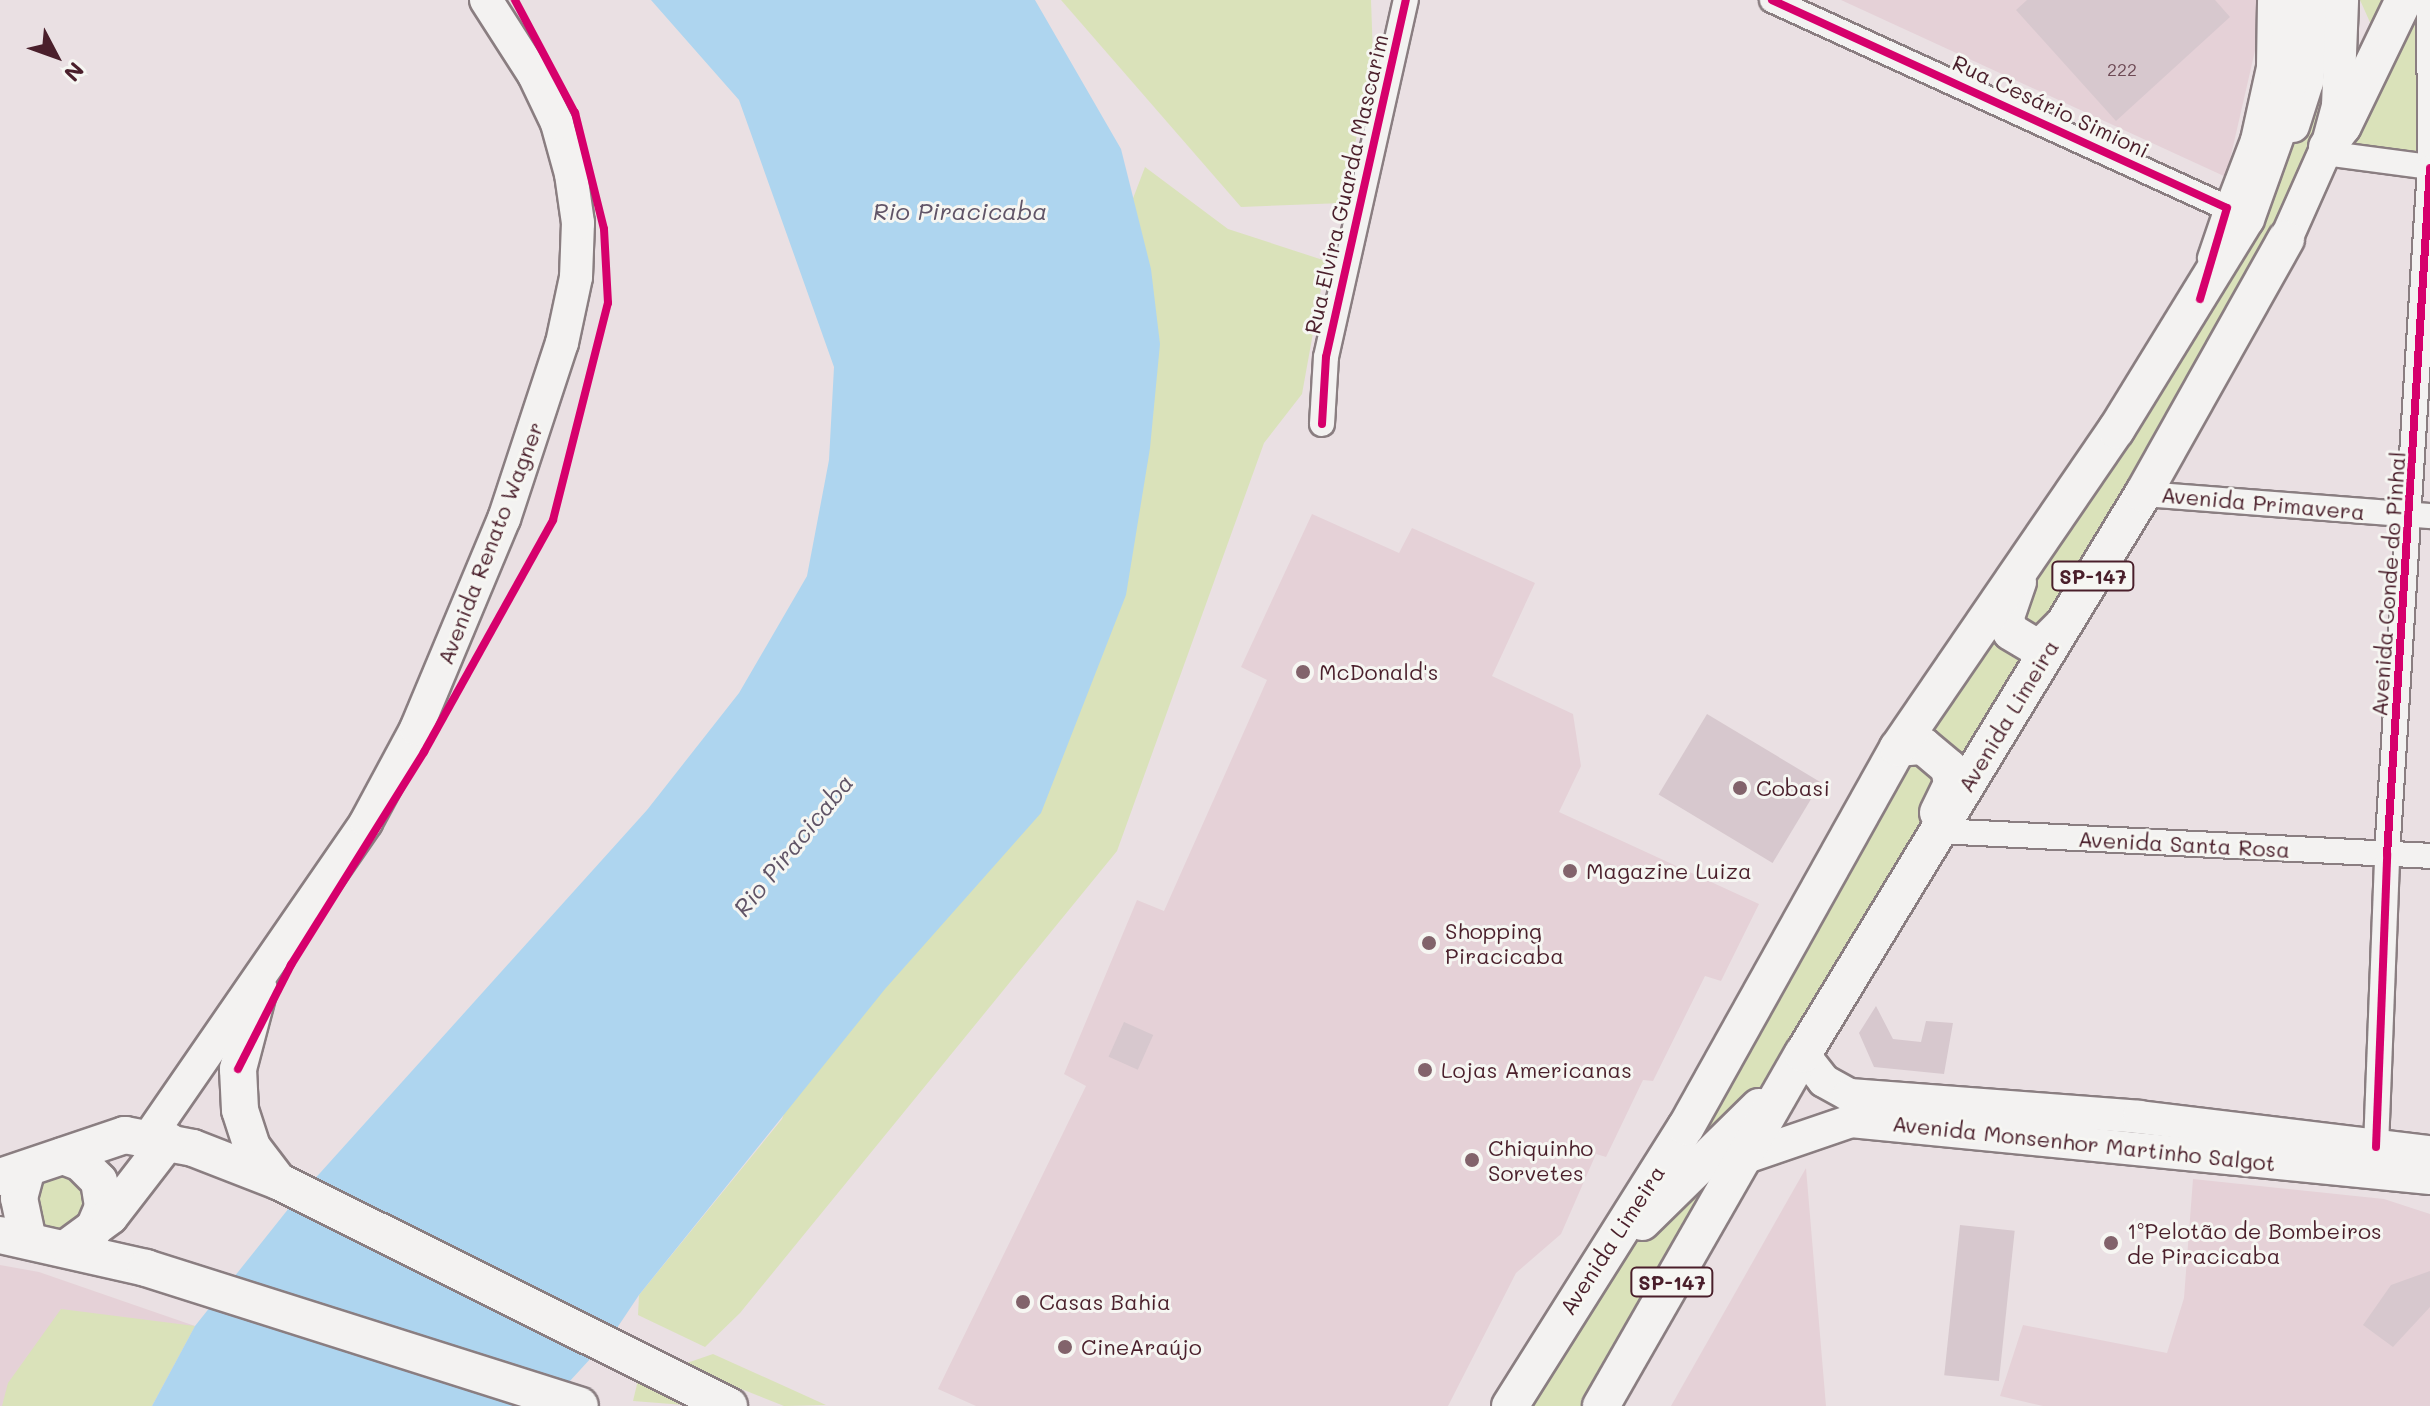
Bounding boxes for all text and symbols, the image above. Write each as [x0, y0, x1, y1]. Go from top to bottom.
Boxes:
north arrow [16, 16, 96, 96]
street label: Rua Elvira Guarda Mascarim [1299, 32, 1393, 336]
street label: Rua Cesário Simioni [1949, 49, 2153, 163]
text: N [58, 56, 91, 88]
house number: 222 [2107, 58, 2137, 80]
water label: Rio Piracicaba [873, 197, 1047, 225]
street label: Avenida Renato Wagner [431, 418, 549, 668]
street label: Avenida Conde do Pinhal [2366, 451, 2410, 717]
street label: Avenida Primavera [2160, 481, 2366, 525]
road number: SP-147 [2051, 560, 2135, 592]
street label: Avenida Limeira [1952, 635, 2064, 797]
place label: McDonald's [1319, 659, 1439, 685]
marker: McDonald's [1294, 663, 1312, 681]
water label: Rio Piracicaba [727, 768, 859, 922]
place label: Cobasi [1756, 775, 1830, 801]
marker: Cobasi [1731, 779, 1749, 797]
street label: Avenida Santa Rosa [2077, 825, 2291, 863]
place label: Magazine Luiza [1586, 858, 1752, 884]
marker: Magazine Luiza [1561, 862, 1579, 880]
place label: Shopping Piracicaba [1445, 917, 1564, 968]
marker: Shopping Piracicaba [1420, 934, 1438, 952]
place label: Lojas Americanas [1441, 1057, 1632, 1083]
marker: Lojas Americanas [1416, 1061, 1434, 1079]
street label: Avenida Monsenhor Martinho Salgot [1891, 1110, 2277, 1176]
place label: Chiquinho Sorvetes [1488, 1134, 1593, 1186]
marker: Chiquinho Sorvetes [1463, 1151, 1481, 1169]
street label: Avenida Limeira [1554, 1160, 1670, 1320]
place label: 1ºPelotão de Bombeiros de Piracicaba [2127, 1217, 2382, 1268]
marker: 1ºPelotão de Bombeiros de Piracicaba [2102, 1234, 2120, 1252]
road number: SP-147 [1630, 1266, 1714, 1298]
place label: Casas Bahia [1039, 1289, 1171, 1315]
marker: Casas Bahia [1014, 1293, 1032, 1311]
place label: CineAraújo [1081, 1334, 1202, 1360]
marker: CineAraújo [1056, 1338, 1074, 1356]

